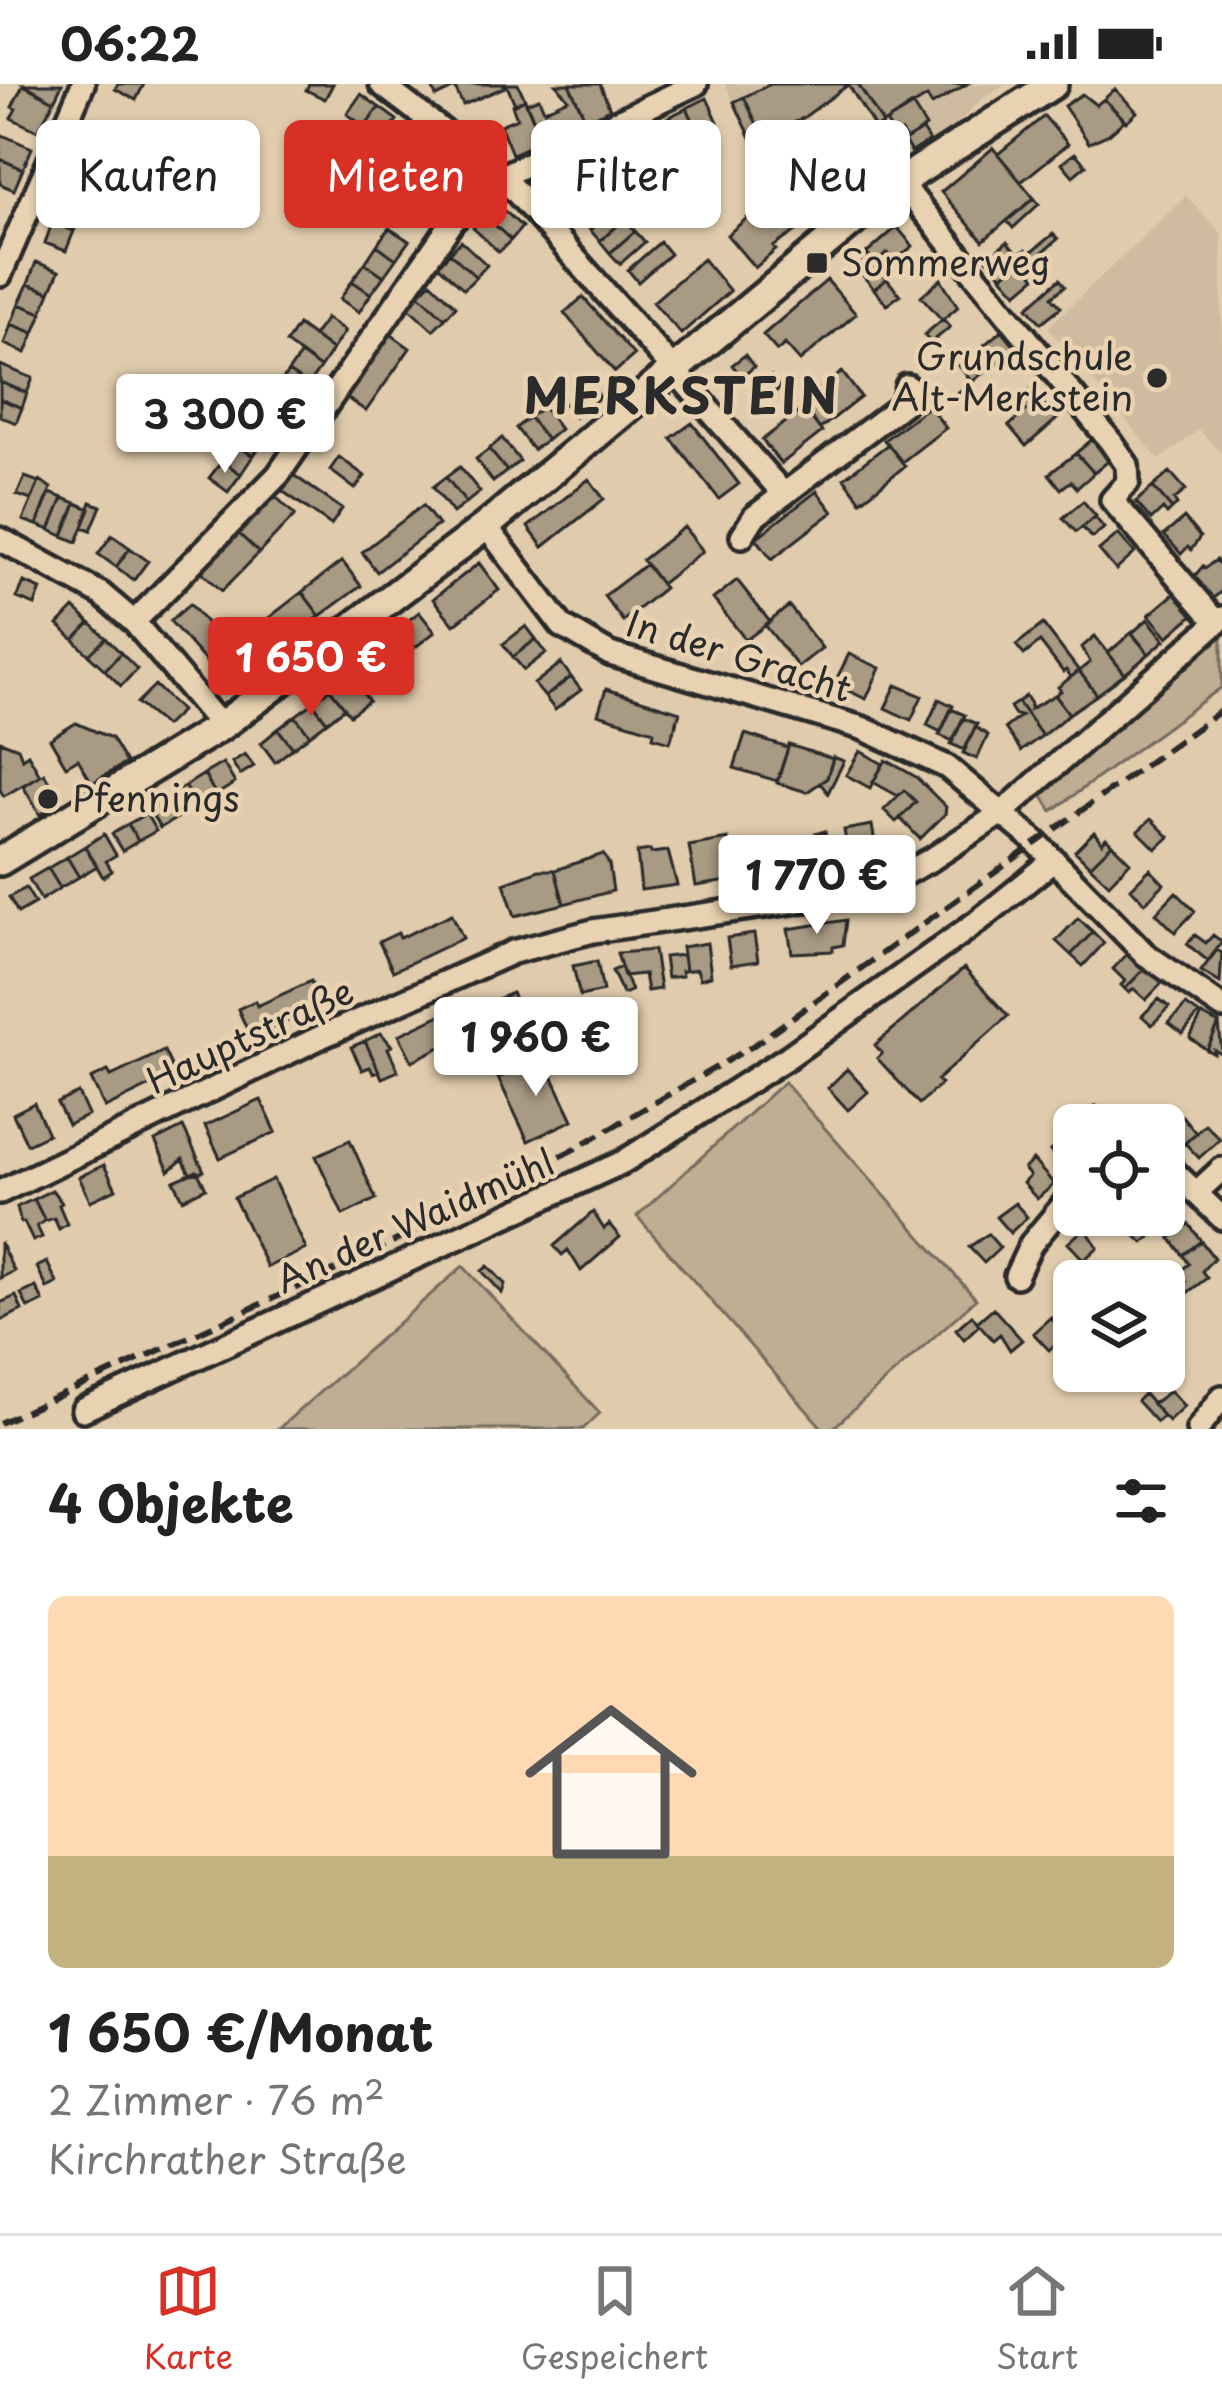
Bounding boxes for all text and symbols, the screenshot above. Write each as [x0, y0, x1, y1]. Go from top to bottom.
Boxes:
text: 06:22 [60, 8, 199, 76]
chip: Kaufen [36, 120, 260, 228]
chip: Mieten [284, 120, 507, 228]
chip: Filter [531, 120, 721, 228]
chip: Neu [745, 120, 910, 228]
place label: Sommerweg [841, 234, 1051, 288]
marker: Sommerweg [804, 250, 830, 276]
place label: Grundschule Alt-Merkstein [892, 328, 1133, 423]
district label: MERKSTEIN [523, 358, 841, 430]
marker: Grundschule Alt-Merkstein [1144, 365, 1170, 391]
pin: 3 300 € [114, 374, 336, 476]
text: 3 300 € [143, 383, 307, 442]
street label: In der Gracht [620, 594, 859, 714]
pin: 1 650 € [200, 617, 422, 719]
text: 1 650 € [235, 626, 387, 685]
place label: Pfennings [72, 770, 240, 824]
marker: Pfennings [35, 786, 61, 812]
pin: 1 770 € [706, 835, 928, 937]
text: 1 770 € [746, 844, 888, 903]
street label: Hauptstraße [137, 963, 362, 1106]
pin: 1 960 € [425, 997, 647, 1099]
text: 1 960 € [461, 1006, 611, 1065]
map controls [1053, 1104, 1185, 1392]
button: locate [1053, 1104, 1185, 1236]
street label: An der Waidmühl [266, 1133, 562, 1305]
button: layers [1053, 1260, 1185, 1392]
text: 4 Objekte [48, 1463, 294, 1540]
icon: filters [1108, 1468, 1174, 1534]
icon: home [503, 1674, 719, 1890]
text: 1 650 €/Monat [48, 1992, 433, 2069]
text: 2 Zimmer · 76 m² [48, 2069, 385, 2128]
text: Kirchrather Straße [48, 2128, 407, 2187]
tab: Karte [144, 2258, 233, 2380]
tab: Gespeichert [521, 2258, 708, 2380]
tab: Start [996, 2258, 1078, 2380]

